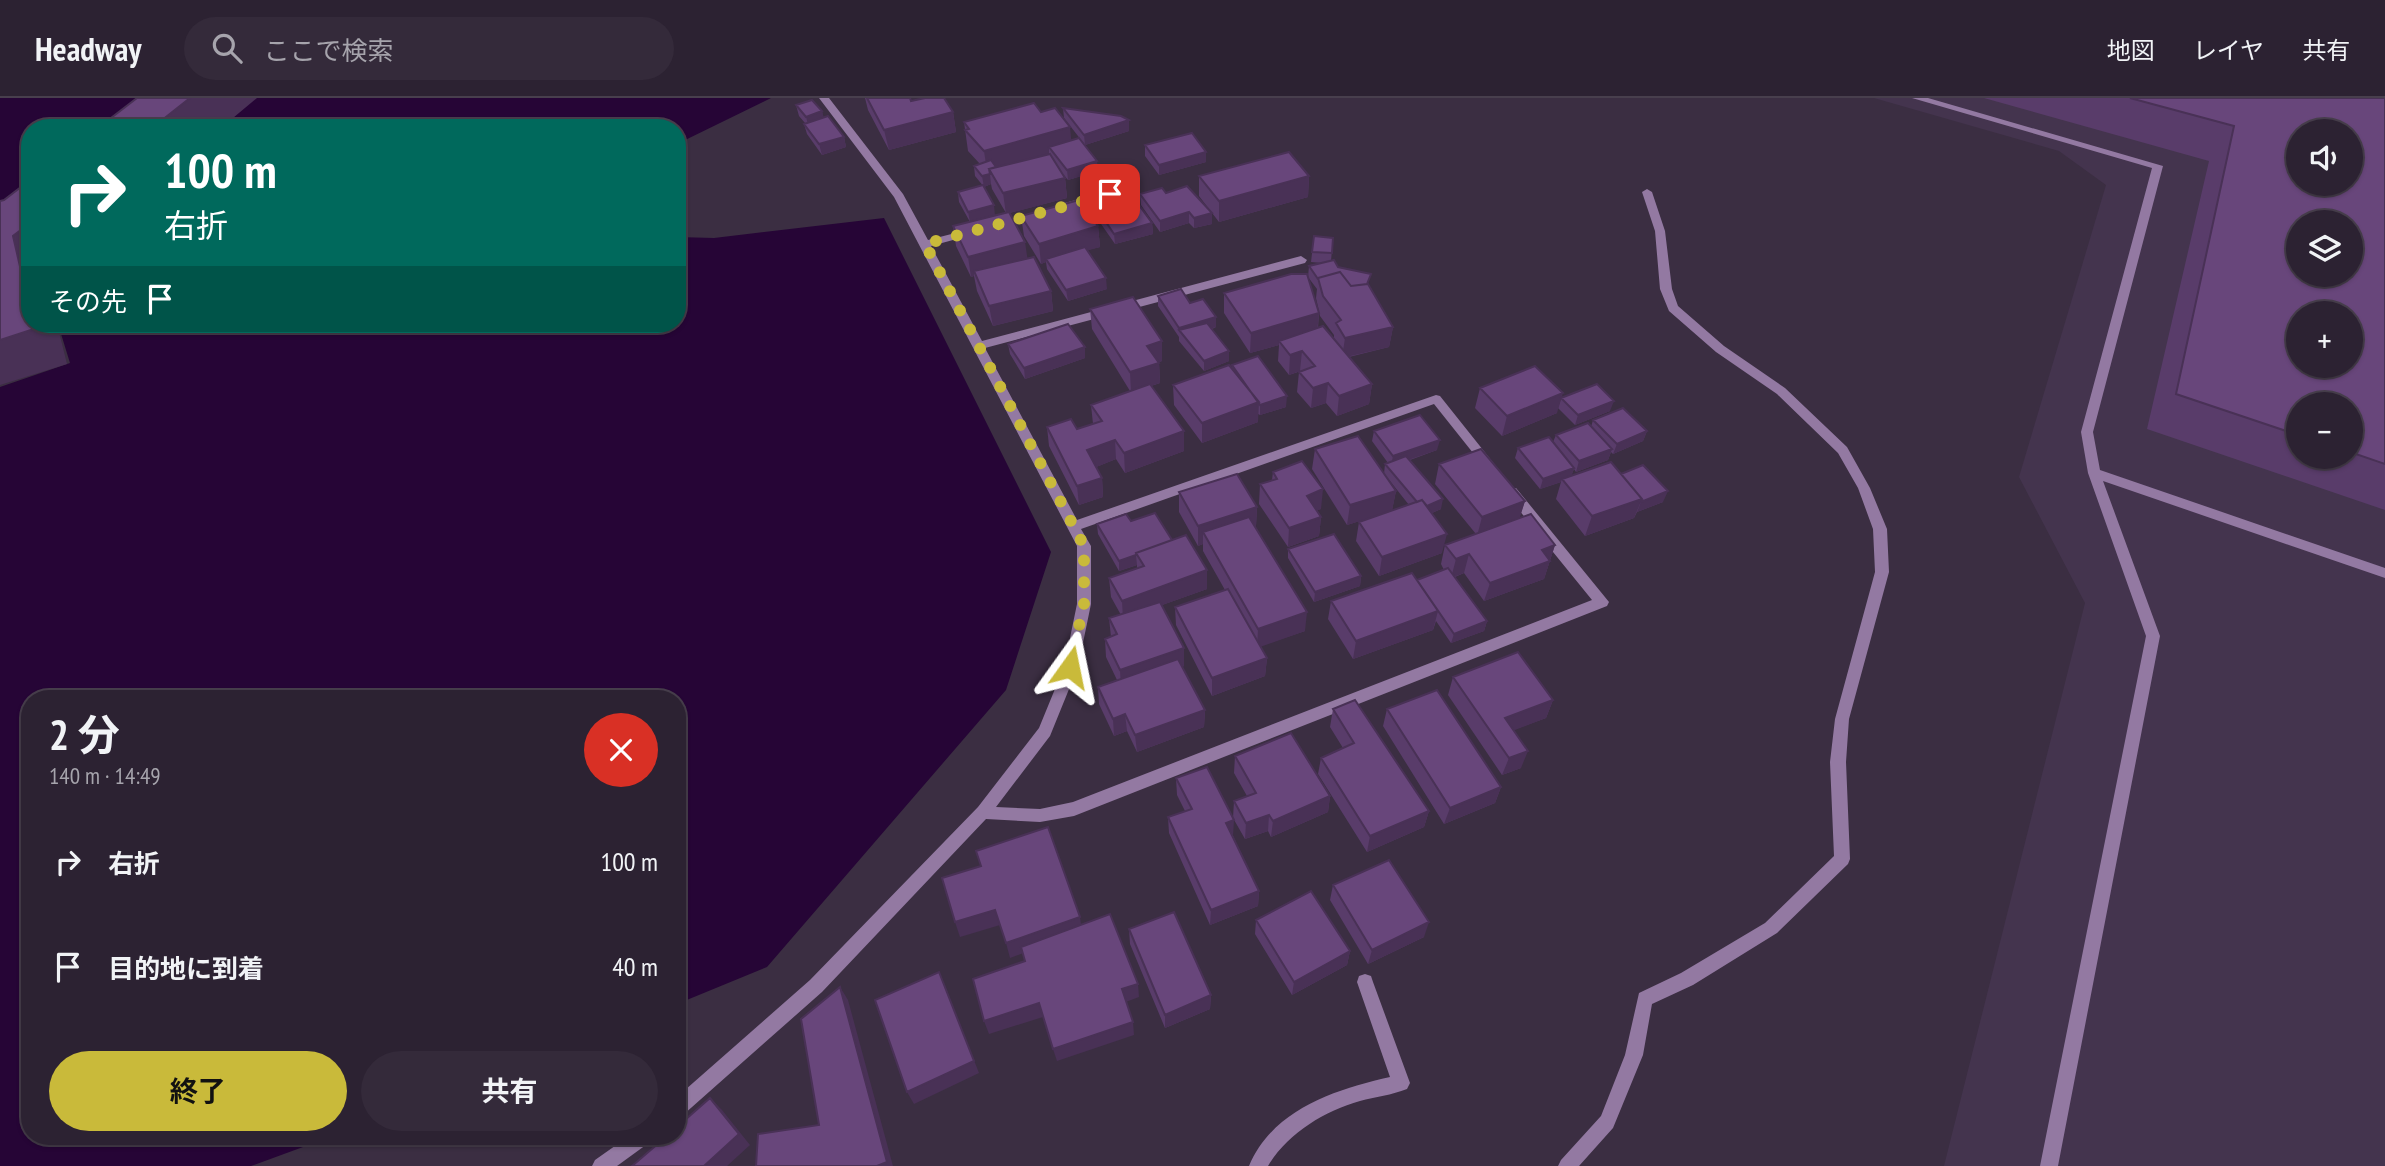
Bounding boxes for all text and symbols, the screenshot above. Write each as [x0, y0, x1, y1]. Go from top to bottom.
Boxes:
search box [184, 17, 674, 80]
text: Headway [35, 27, 142, 70]
icon: search [208, 29, 246, 67]
text: ここで検索 [264, 34, 394, 67]
text: 地図 [2107, 35, 2155, 66]
text: レイヤ [2193, 35, 2264, 66]
text: 共有 [2302, 35, 2350, 66]
map controls [2286, 119, 2363, 469]
button: sound [2286, 119, 2363, 196]
text: 100 m [164, 138, 277, 202]
icon: right [49, 147, 140, 238]
pin [1080, 164, 1140, 224]
icon: arrive [1091, 175, 1129, 213]
text: 右折 [164, 204, 228, 246]
button: layers [2286, 210, 2363, 287]
icon: arrive [141, 280, 179, 318]
text: その先 [49, 285, 127, 318]
button: + [2286, 301, 2363, 378]
button: − [2286, 392, 2363, 469]
position arrow [1033, 630, 1107, 704]
text: 2 分 [49, 707, 120, 762]
button: close [584, 713, 658, 787]
text: 140 m · 14:49 [49, 761, 161, 790]
icon: right [49, 843, 87, 881]
text: 100 m [600, 845, 658, 878]
text: 右折 [108, 847, 160, 880]
icon: arrive [49, 948, 87, 986]
text: 40 m [612, 950, 658, 983]
text: 目的地に到着 [108, 952, 264, 985]
button: 終了 [49, 1051, 347, 1131]
button: 共有 [361, 1051, 658, 1131]

